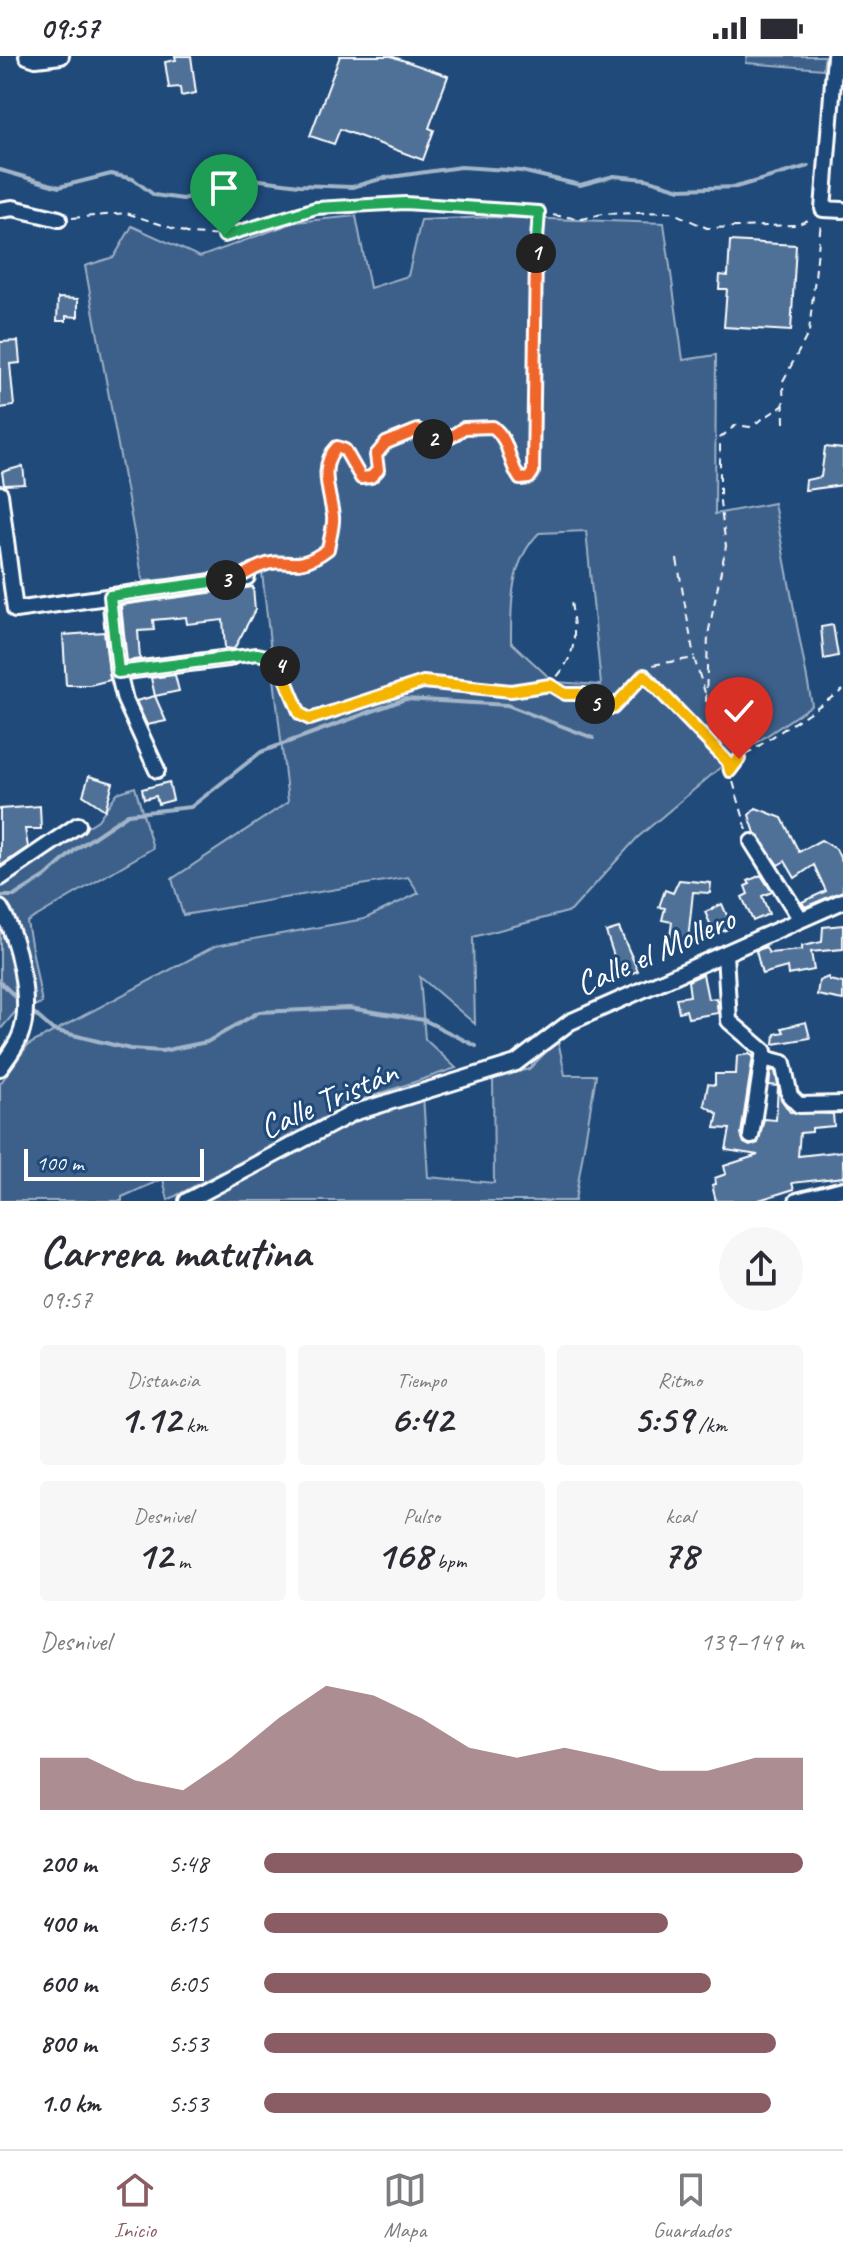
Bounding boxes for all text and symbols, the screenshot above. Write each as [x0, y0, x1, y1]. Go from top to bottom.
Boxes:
text: 09:57 [40, 9, 99, 47]
pin [190, 154, 258, 236]
icon: arrive [202, 166, 246, 210]
pin: 1 [516, 233, 556, 273]
text: 1 [531, 239, 541, 267]
pin: 2 [413, 419, 453, 459]
text: 2 [428, 425, 438, 453]
pin: 3 [206, 560, 246, 600]
text: 3 [221, 566, 231, 594]
pin: 4 [260, 646, 300, 686]
text: 4 [275, 652, 285, 680]
pin [705, 677, 773, 759]
pin: 5 [575, 684, 615, 724]
icon: check [717, 689, 761, 733]
text: 5 [590, 690, 600, 718]
street label: Calle el Mollero [569, 896, 743, 1005]
street label: Calle Tristán [252, 1049, 405, 1148]
scale bar [24, 1145, 204, 1181]
text: 100 m [36, 1149, 83, 1177]
text: Carrera matutina [40, 1225, 310, 1280]
button: share [719, 1227, 803, 1311]
text: 09:57 [40, 1283, 92, 1316]
text: Distancia [127, 1366, 199, 1394]
text: Tiempo [397, 1366, 446, 1394]
text: Ritmo [658, 1366, 702, 1394]
text: 1.12 [119, 1394, 181, 1444]
text: 6:42 [390, 1394, 453, 1444]
text: 5:59 [633, 1394, 693, 1444]
text: km [181, 1411, 208, 1439]
text: /km [693, 1411, 727, 1439]
text: Desnivel [133, 1502, 193, 1530]
text: Pulso [403, 1502, 440, 1530]
text: kcal [665, 1502, 694, 1530]
text: 12 [136, 1530, 172, 1580]
text: 168 [376, 1530, 431, 1580]
text: 78 [662, 1530, 698, 1580]
text: m [172, 1547, 190, 1575]
text: bpm [431, 1547, 467, 1575]
text: Desnivel [40, 1625, 111, 1658]
text: 139–149 m [700, 1625, 803, 1658]
text: 200 m [40, 1847, 96, 1880]
text: 5:48 [168, 1847, 208, 1880]
text: 400 m [40, 1907, 96, 1940]
text: 6:15 [168, 1907, 208, 1940]
text: 600 m [40, 1967, 97, 2000]
text: 6:05 [168, 1967, 208, 2000]
text: 800 m [40, 2027, 96, 2060]
text: 5:53 [168, 2027, 208, 2060]
text: 1.0 km [40, 2087, 100, 2120]
text: 5:53 [168, 2087, 208, 2120]
tab: Inicio [113, 2168, 157, 2244]
tab: Mapa [383, 2168, 427, 2244]
tab: Guardados [653, 2168, 730, 2244]

